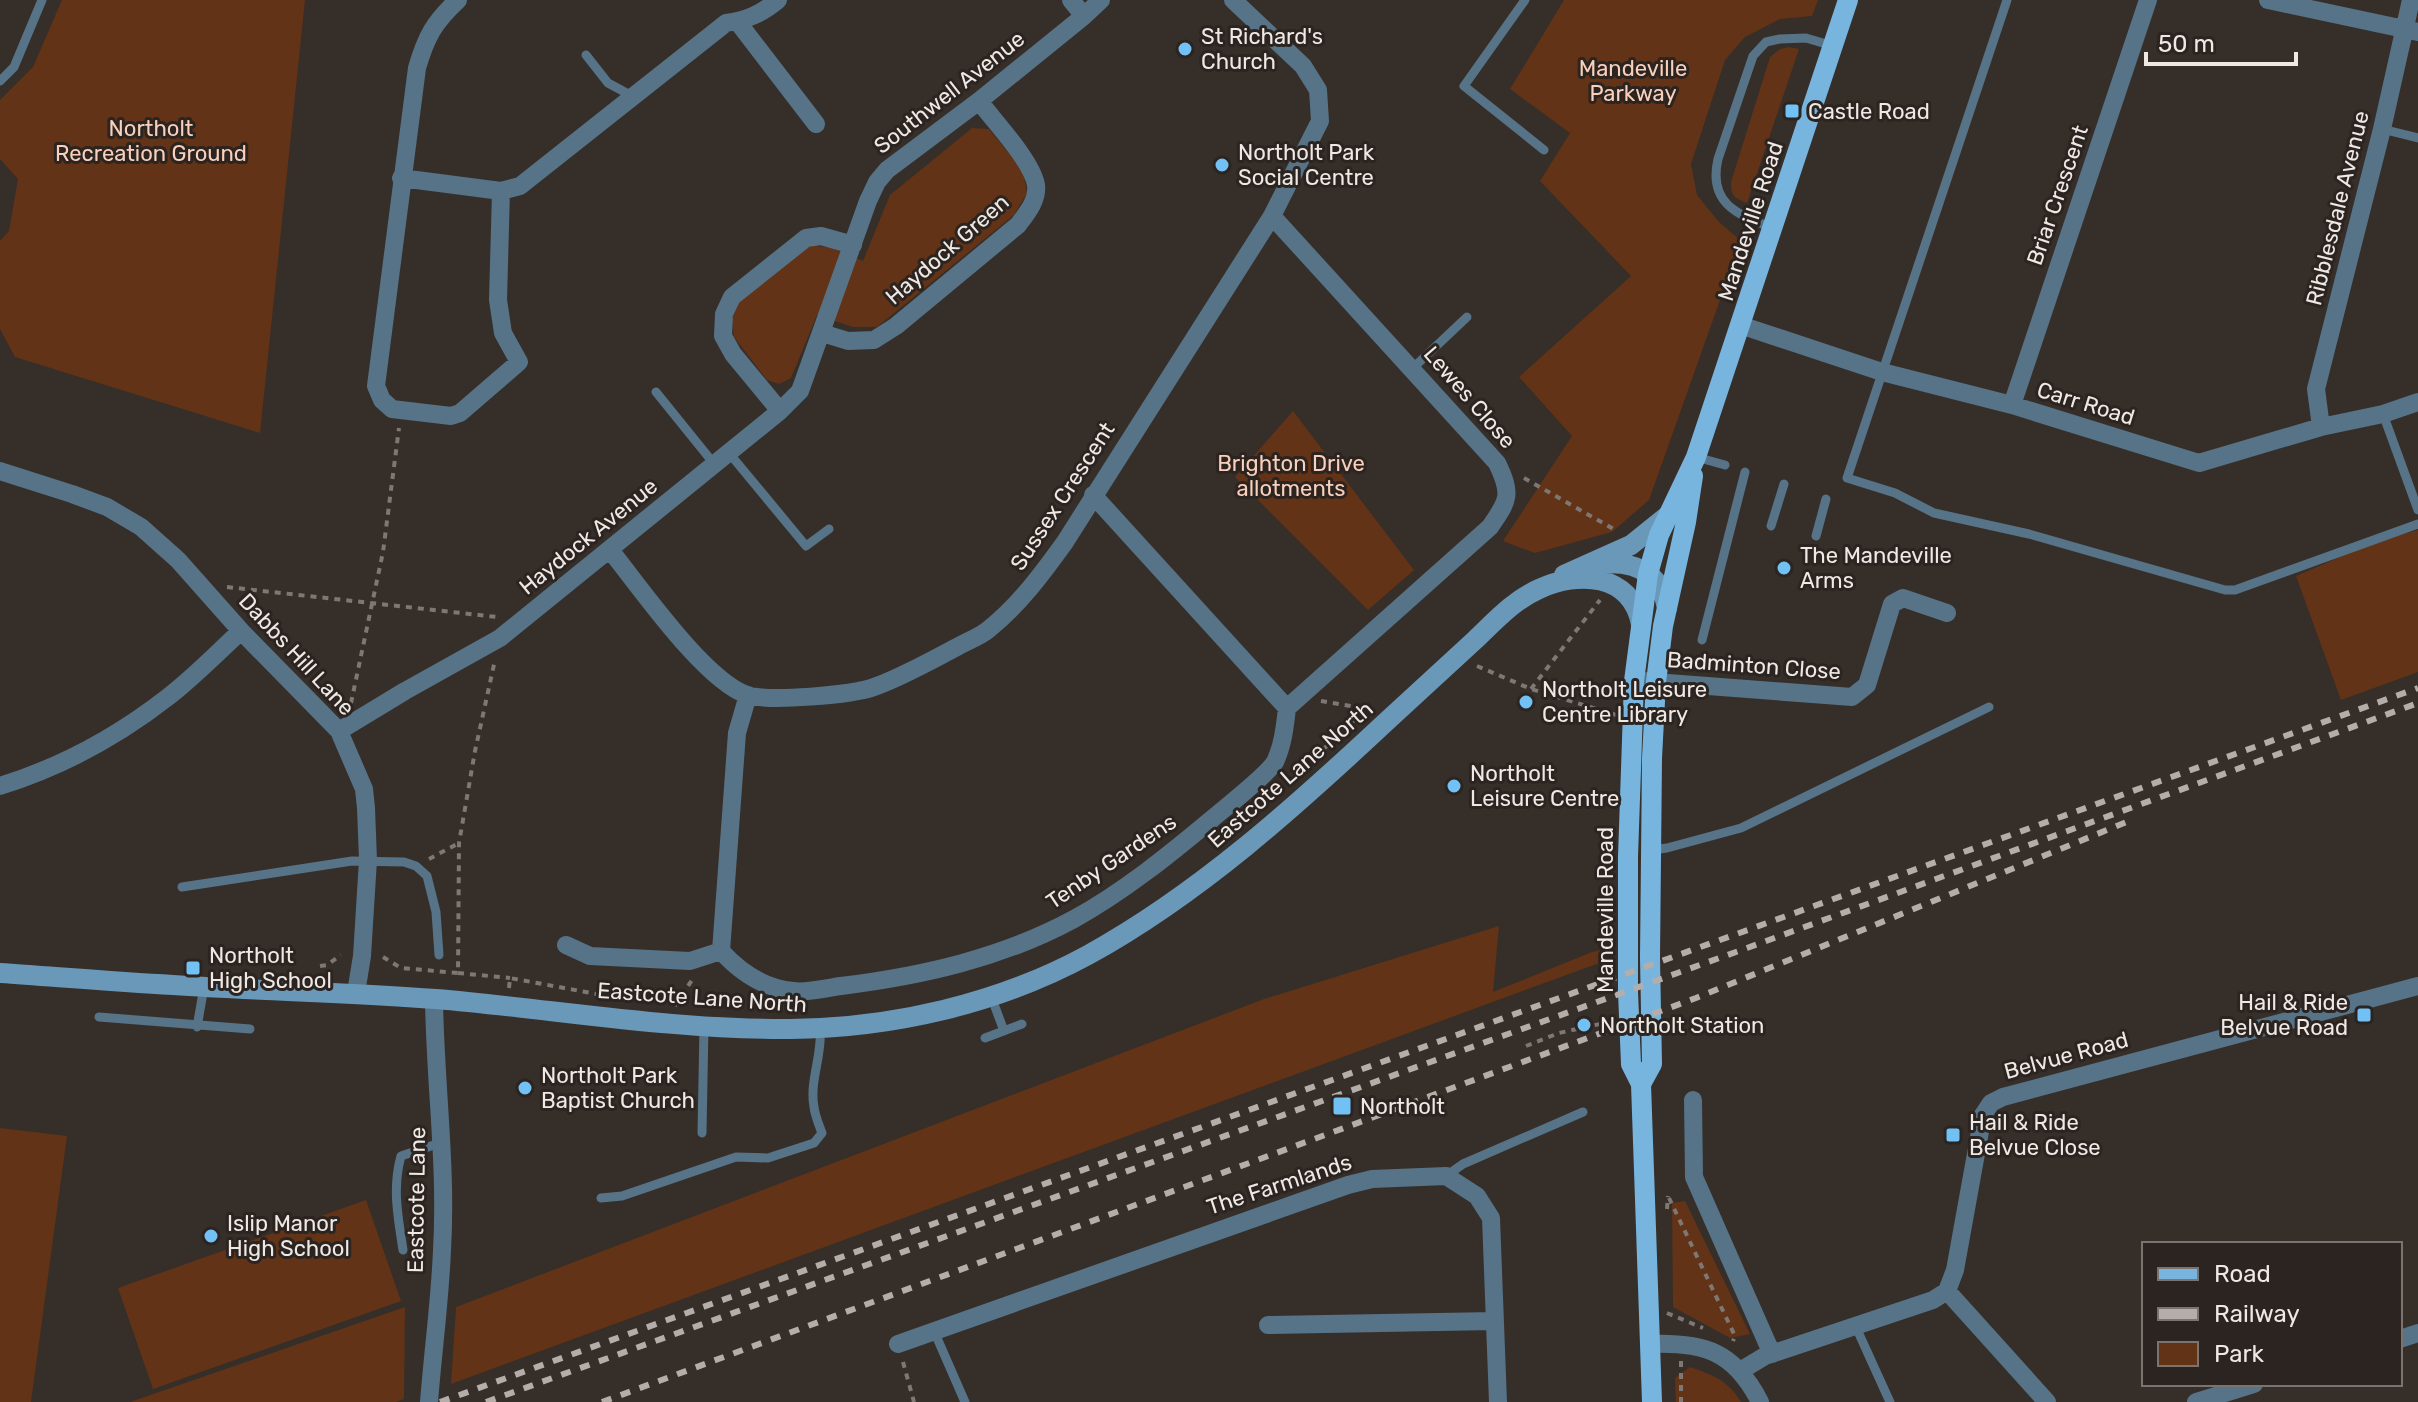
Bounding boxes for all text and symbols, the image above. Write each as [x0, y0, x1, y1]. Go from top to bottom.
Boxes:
scale bar [2146, 16, 2296, 66]
place label: St Richard's Church [1201, 23, 1323, 75]
street label: Southwell Avenue [869, 25, 1030, 160]
text: 50 m [2158, 30, 2215, 58]
marker: St Richard's Church [1176, 40, 1194, 58]
park label: Mandeville Parkway [1579, 55, 1687, 107]
place label: Castle Road [1808, 98, 1930, 125]
marker: Castle Road [1783, 102, 1801, 120]
street label: Ribblesdale Avenue [2300, 108, 2375, 308]
park label: Northolt Recreation Ground [55, 115, 247, 167]
street label: Briar Crescent [2021, 121, 2094, 269]
street label: Mandeville Road [1712, 138, 1789, 304]
place label: Northolt Park Social Centre [1238, 139, 1375, 191]
marker: Northolt Park Social Centre [1213, 156, 1231, 174]
street label: Haydock Green [880, 188, 1015, 310]
street label: Lewes Close [1418, 341, 1521, 454]
street label: Carr Road [2034, 376, 2138, 431]
street label: Sussex Crescent [1004, 417, 1121, 575]
park label: Brighton Drive allotments [1217, 450, 1365, 502]
street label: Haydock Avenue [514, 472, 663, 600]
place label: The Mandeville Arms [1800, 542, 1952, 594]
marker: The Mandeville Arms [1775, 559, 1793, 577]
street label: Dabbs Hill Lane [233, 588, 360, 721]
street label: Badminton Close [1666, 646, 1842, 685]
place label: Northolt Leisure Centre Library [1542, 676, 1707, 728]
marker: Northolt Leisure Centre Library [1517, 693, 1535, 711]
street label: Eastcote Lane North [1202, 695, 1378, 853]
place label: Northolt Leisure Centre [1470, 760, 1619, 812]
marker: Northolt Leisure Centre [1445, 777, 1463, 795]
street label: Tenby Gardens [1041, 808, 1181, 915]
street label: Mandeville Road [1592, 827, 1619, 993]
place label: Northolt High School [209, 942, 332, 994]
marker: Northolt High School [184, 959, 202, 977]
street label: Eastcote Lane North [596, 977, 808, 1018]
place label: Hail & Ride Belvue Road [2220, 989, 2348, 1041]
marker: Hail & Ride Belvue Road [2355, 1006, 2373, 1024]
place label: Northolt Station [1600, 1012, 1764, 1039]
marker: Northolt Station [1575, 1016, 1593, 1034]
street label: Belvue Road [2001, 1026, 2131, 1085]
place label: Northolt Park Baptist Church [541, 1062, 695, 1114]
marker: Northolt Park Baptist Church [516, 1079, 534, 1097]
place label: Northolt [1360, 1093, 1445, 1120]
marker: Northolt [1331, 1095, 1353, 1117]
place label: Hail & Ride Belvue Close [1969, 1109, 2101, 1161]
marker: Hail & Ride Belvue Close [1944, 1126, 1962, 1144]
street label: Eastcote Lane [402, 1127, 431, 1273]
street label: The Farmlands [1203, 1148, 1355, 1221]
place label: Islip Manor High School [227, 1210, 350, 1262]
marker: Islip Manor High School [202, 1227, 220, 1245]
legend [2142, 1242, 2402, 1386]
text: Road [2214, 1260, 2271, 1288]
text: Railway [2214, 1300, 2300, 1328]
text: Park [2214, 1340, 2265, 1368]

